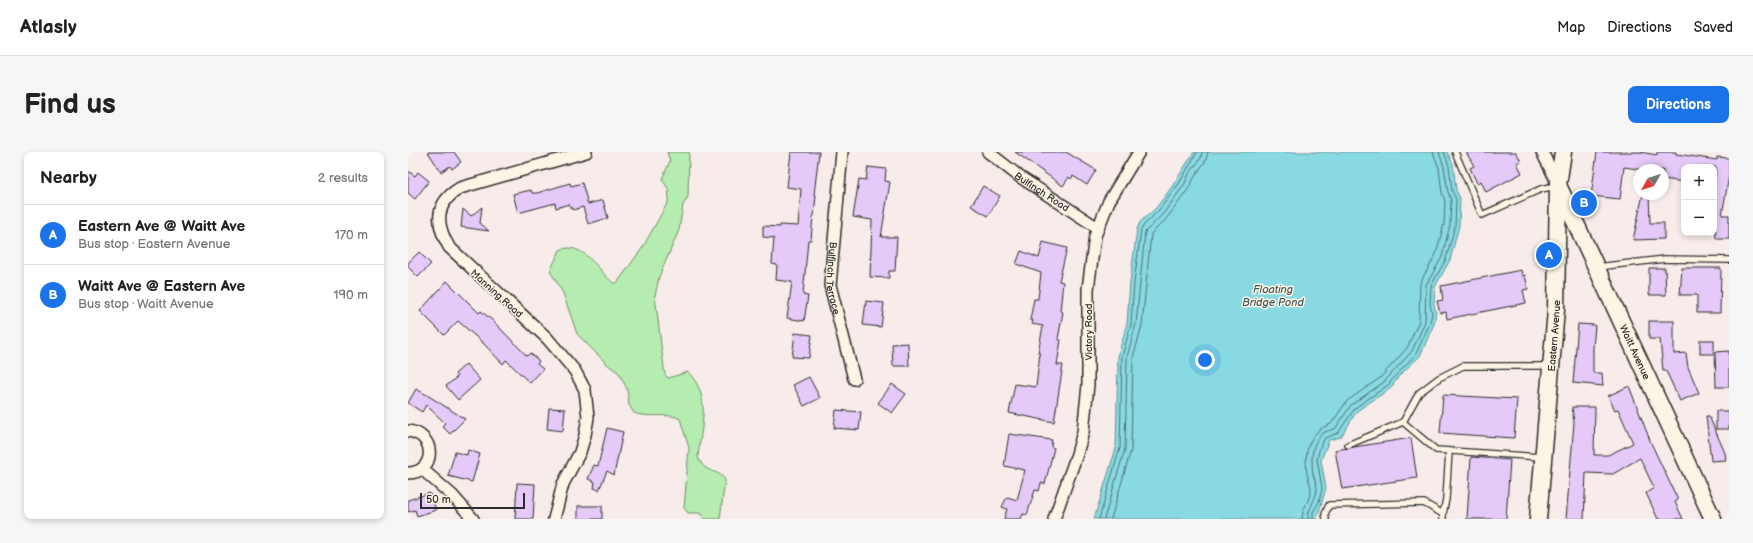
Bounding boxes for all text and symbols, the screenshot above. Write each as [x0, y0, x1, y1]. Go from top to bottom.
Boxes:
text: Atlasly [20, 16, 77, 39]
text: Map [1557, 19, 1585, 36]
text: Directions [1607, 19, 1672, 36]
text: Saved [1694, 19, 1733, 36]
button: Directions [1628, 86, 1729, 123]
text: Find us [24, 88, 116, 121]
north arrow [1633, 164, 1669, 200]
map controls [1681, 164, 1717, 236]
button: + [1681, 164, 1717, 200]
text: Nearby [40, 168, 97, 188]
text: 2 results [318, 170, 368, 186]
street label: Bulfinch Road [1012, 170, 1071, 215]
pin: B [1571, 188, 1597, 218]
button: − [1681, 200, 1717, 236]
text: Eastern Ave @ Waitt Ave [78, 217, 245, 236]
text: A [49, 227, 57, 243]
text: 170 m [335, 227, 368, 243]
text: Bus stop · Eastern Avenue [78, 236, 230, 252]
pin: A [1536, 240, 1562, 270]
street label: Bulfinch Terrace [823, 241, 842, 316]
street label: Manning Road [468, 267, 525, 321]
text: Waitt Ave @ Eastern Ave [78, 277, 245, 296]
water label: Floating Bridge Pond [1242, 283, 1304, 309]
text: B [48, 287, 58, 303]
text: 190 m [334, 287, 368, 303]
text: Bus stop · Waitt Avenue [78, 296, 214, 312]
street label: Eastern Avenue [1546, 300, 1563, 372]
street label: Victory Road [1083, 303, 1095, 361]
street label: Waitt Avenue [1617, 323, 1652, 382]
your location [1195, 350, 1215, 370]
scale bar [420, 491, 525, 510]
text: 50 m [426, 493, 451, 506]

